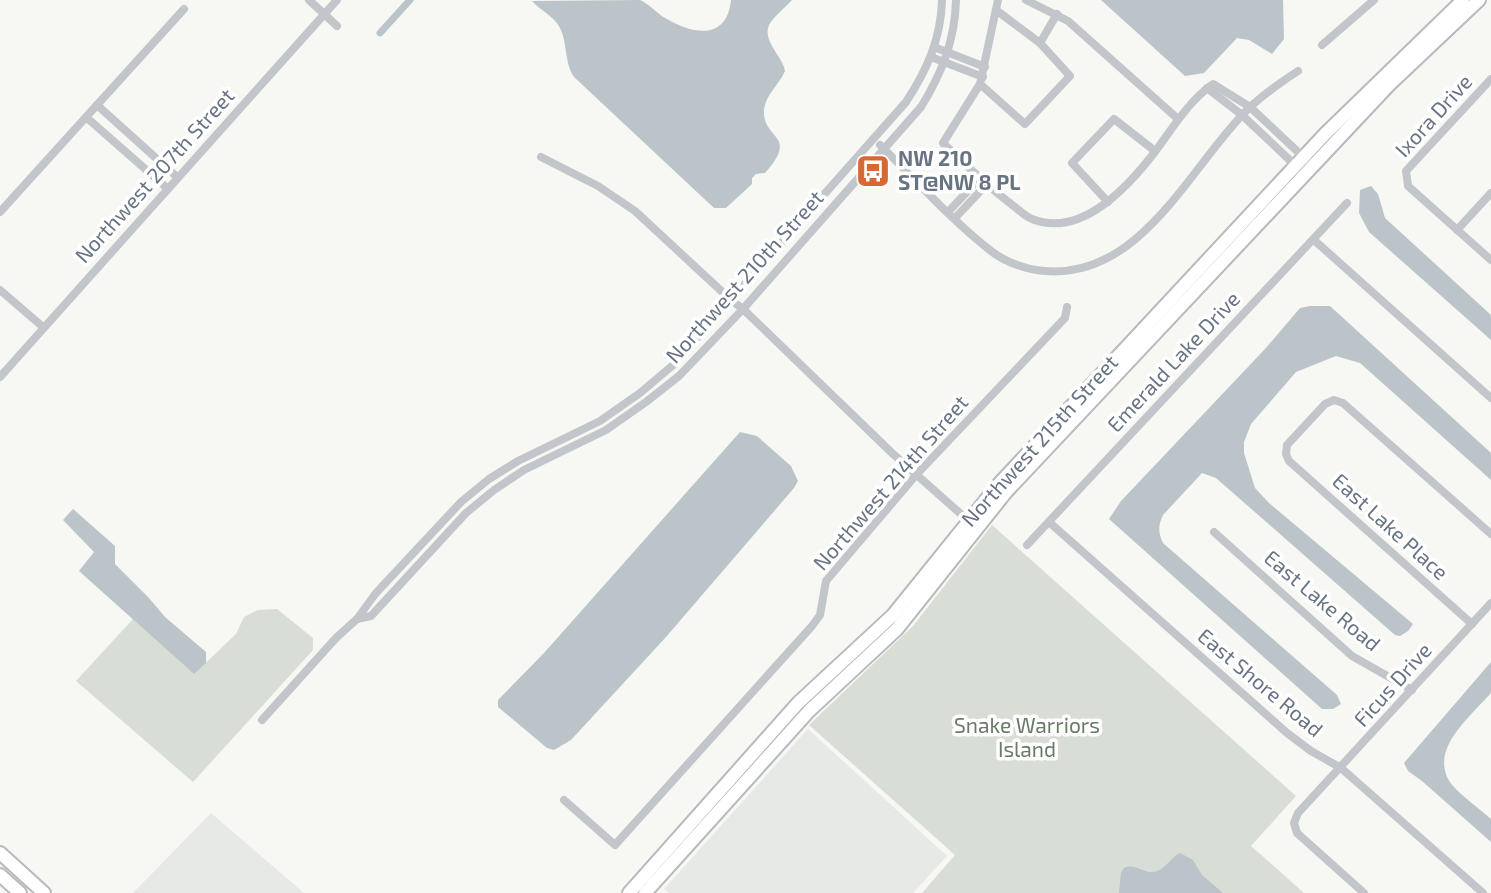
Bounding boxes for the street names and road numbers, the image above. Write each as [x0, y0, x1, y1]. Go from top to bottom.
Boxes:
street label: Ixora Drive [1389, 68, 1477, 162]
street label: Northwest 207th Street [69, 83, 239, 267]
street label: Northwest 210th Street [660, 185, 828, 367]
street label: Emerald Lake Drive [1101, 286, 1244, 436]
street label: Northwest 215th Street [955, 349, 1122, 531]
street label: Northwest 214th Street [807, 389, 973, 575]
street label: East Lake Place [1328, 467, 1454, 584]
street label: East Lake Road [1260, 544, 1386, 656]
street label: East Shore Road [1194, 622, 1328, 741]
street label: Ficus Drive [1348, 637, 1436, 731]

